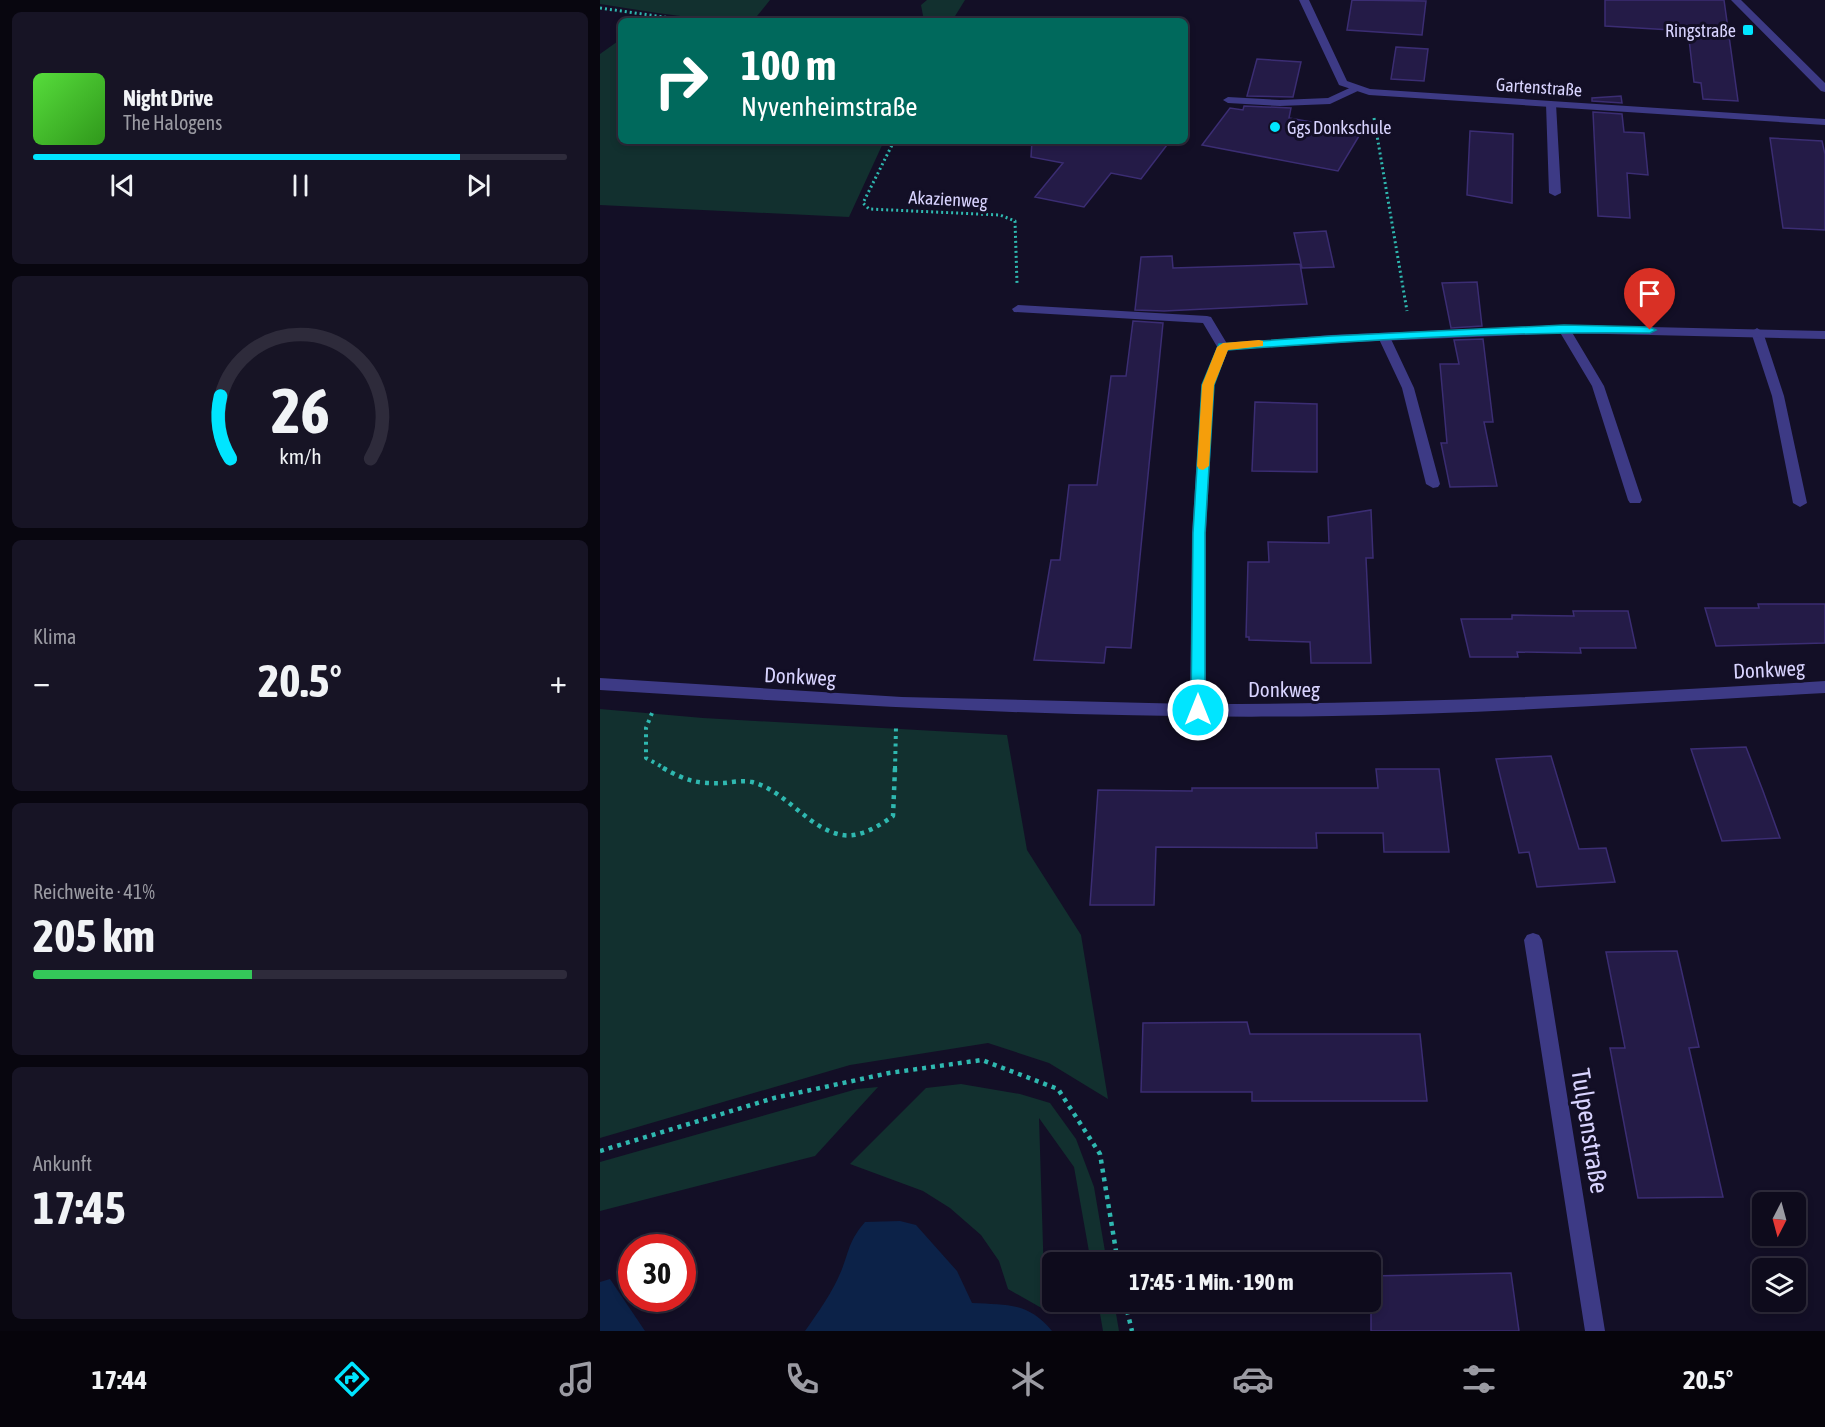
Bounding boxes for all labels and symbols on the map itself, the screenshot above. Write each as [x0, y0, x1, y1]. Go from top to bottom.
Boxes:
place label: Ringstraße [1665, 20, 1736, 41]
marker: Ringstraße [1741, 23, 1755, 37]
street label: Gartenstraße [1495, 74, 1583, 100]
place label: Ggs Donkschule [1287, 117, 1392, 138]
marker: Ggs Donkschule [1268, 120, 1282, 134]
street label: Akazienweg [908, 186, 988, 212]
pin [1624, 268, 1675, 330]
street label: Donkweg [1732, 655, 1806, 683]
street label: Donkweg [763, 662, 837, 690]
street label: Donkweg [1248, 677, 1320, 701]
position arrow [1166, 678, 1230, 742]
street label: Tulpenstraße [1565, 1066, 1615, 1196]
north arrow [1752, 1192, 1806, 1246]
speed limit sign: 30 [618, 1234, 696, 1312]

